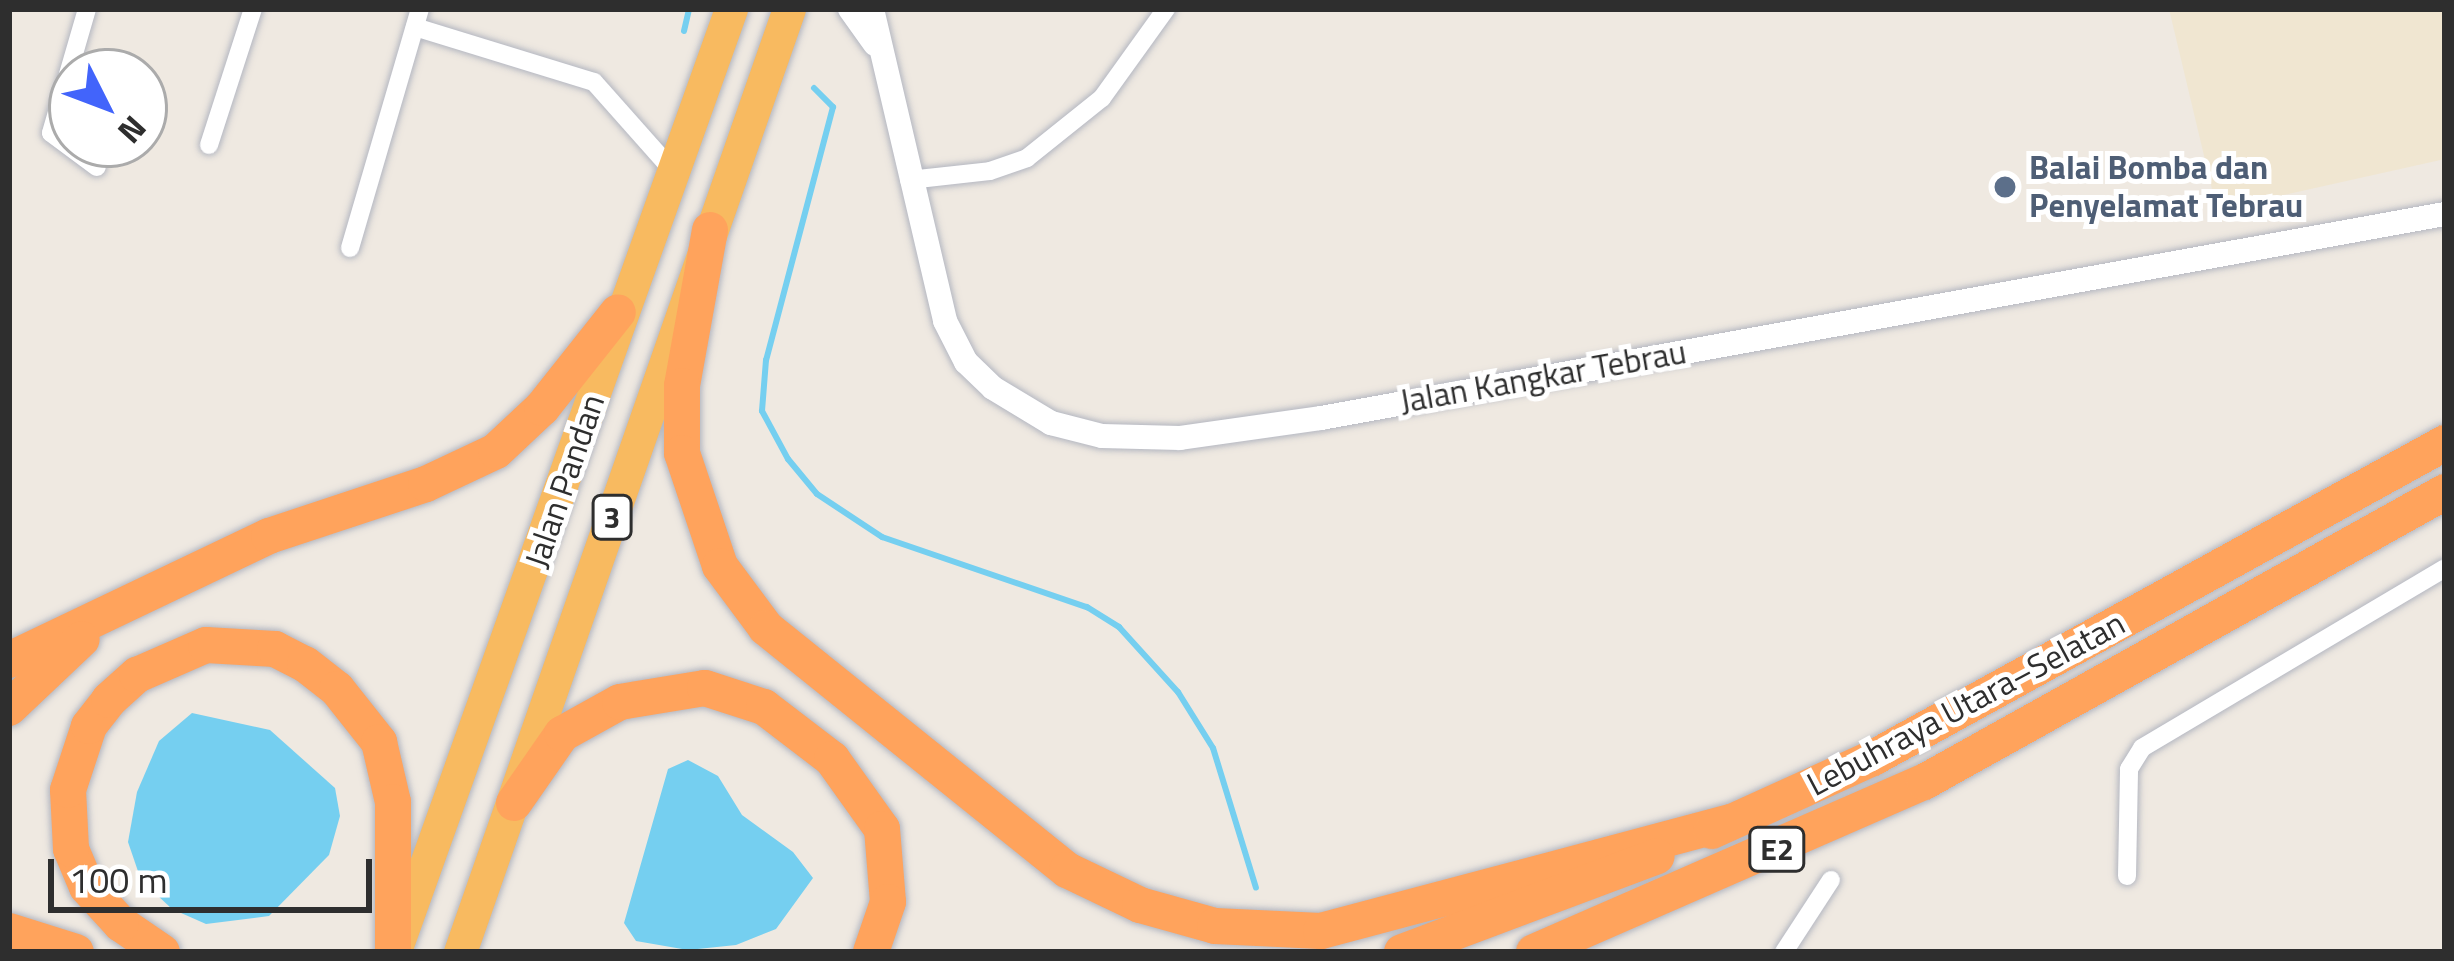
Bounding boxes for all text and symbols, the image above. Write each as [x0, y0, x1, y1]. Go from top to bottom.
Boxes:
north arrow [48, 48, 168, 168]
text: N [106, 105, 159, 155]
place label: Balai Bomba dan Penyelamat Tebrau [2029, 148, 2303, 226]
marker: Balai Bomba dan Penyelamat Tebrau [1992, 174, 2018, 200]
street label: Jalan Kangkar Tebrau [1397, 332, 1689, 422]
street label: Jalan Pandan [517, 389, 613, 573]
road number: 3 [591, 493, 633, 541]
street label: Lebuhraya Utara–Selatan [1800, 603, 2132, 805]
road number: E2 [1747, 825, 1807, 873]
scale bar [54, 835, 378, 909]
text: 100 m [69, 852, 168, 907]

